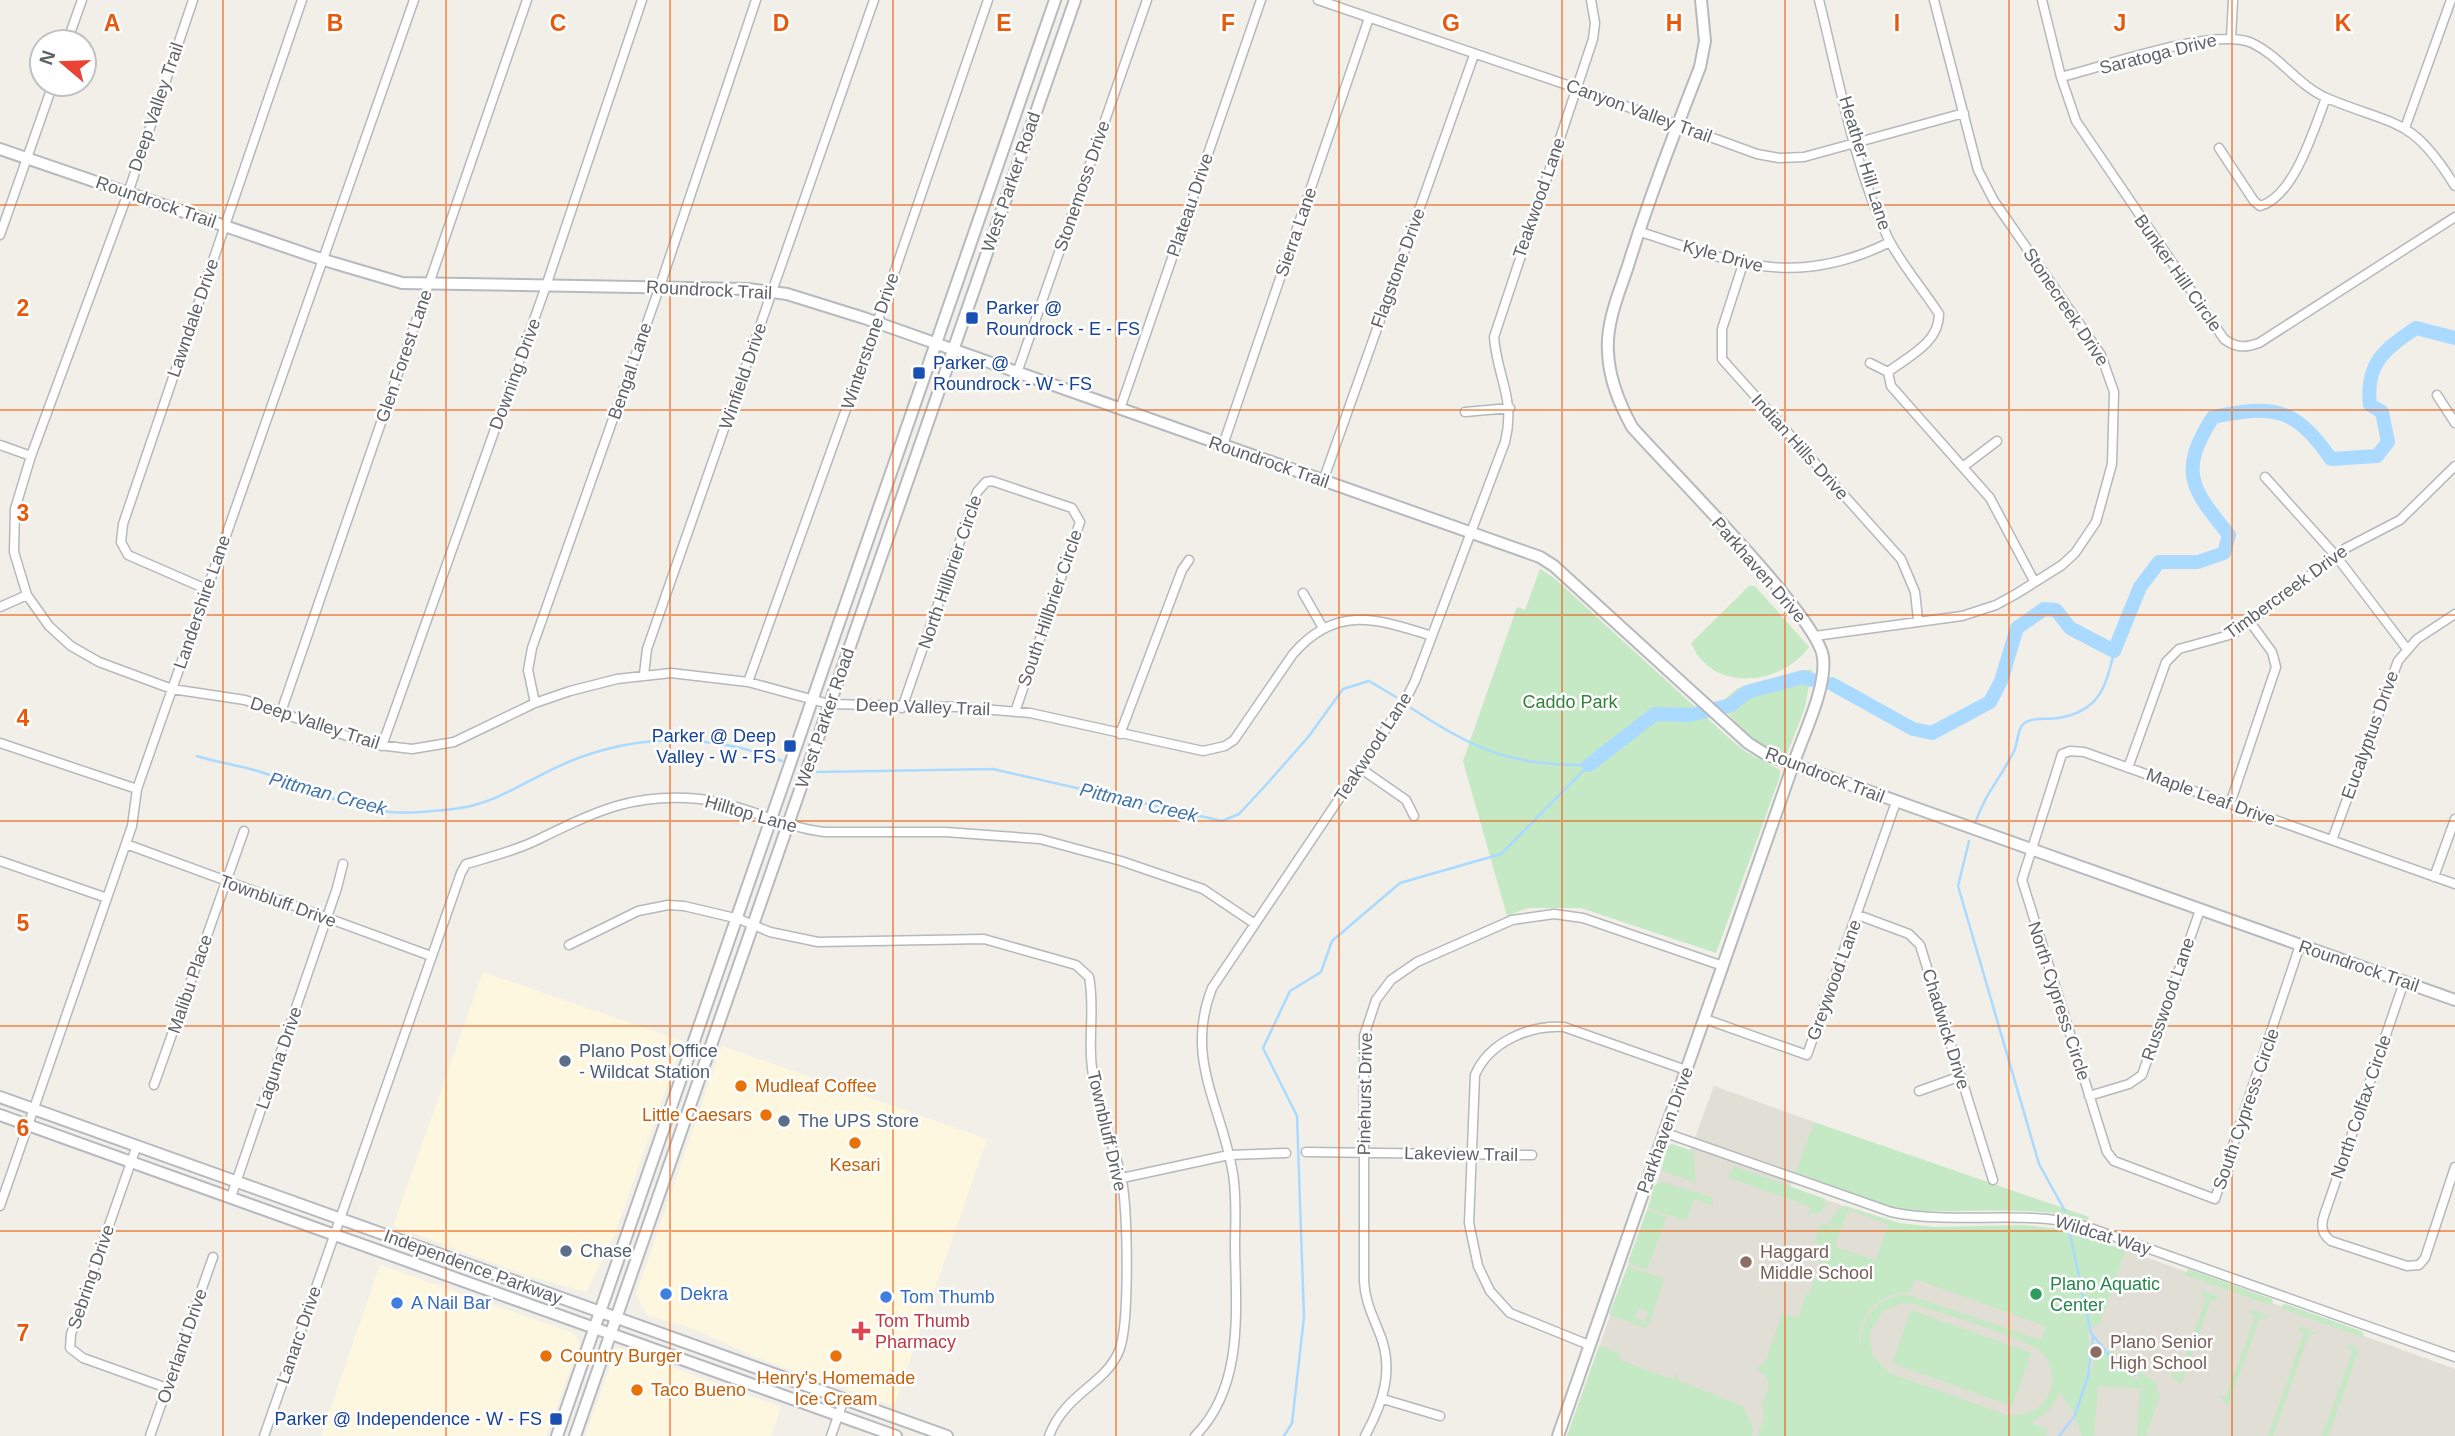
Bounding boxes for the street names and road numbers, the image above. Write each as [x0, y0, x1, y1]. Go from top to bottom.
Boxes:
street label: Saratoga Drive [2097, 30, 2219, 78]
street label: Deep Valley Trail [125, 40, 187, 174]
street label: Canyon Valley Trail [1563, 75, 1715, 147]
street label: Heather Hill Lane [1835, 94, 1895, 232]
street label: West Parker Road [978, 109, 1044, 255]
street label: Stonemoss Drive [1050, 118, 1114, 254]
street label: Teakwood Lane [1509, 135, 1569, 261]
street label: Plateau Drive [1163, 151, 1217, 259]
street label: Roundrock Trail [93, 172, 219, 232]
street label: Sierra Lane [1271, 185, 1321, 279]
street label: Flagstone Drive [1367, 205, 1429, 331]
street label: Bunker Hill Circle [2130, 211, 2226, 335]
street label: Kyle Drive [1681, 236, 1765, 276]
street label: Stonecreek Drive [2019, 244, 2113, 370]
street label: Lawndale Drive [163, 256, 223, 380]
street label: Winterstone Drive [837, 270, 903, 412]
street label: Roundrock Trail [646, 277, 772, 303]
street label: Glen Forest Lane [372, 287, 436, 425]
street label: Downing Drive [486, 316, 544, 432]
street label: Bengal Lane [604, 320, 656, 422]
street label: Winfield Drive [715, 320, 771, 432]
street label: Indian Hills Drive [1747, 390, 1853, 504]
street label: Roundrock Trail [1206, 432, 1332, 492]
street label: North Hillbrier Circle [914, 493, 986, 651]
street label: Parkhaven Drive [1708, 513, 1810, 627]
street label: South Hillbrier Circle [1014, 527, 1086, 689]
street label: Landershire Lane [170, 533, 234, 671]
street label: Timbercreek Drive [2221, 541, 2351, 643]
street label: West Parker Road [792, 645, 858, 791]
street label: Eucalyptus Drive [2338, 668, 2402, 802]
street label: Teakwood Lane [1330, 689, 1416, 805]
street label: Deep Valley Trail [248, 693, 382, 753]
street label: Deep Valley Trail [855, 695, 991, 719]
street label: Roundrock Trail [1763, 743, 1887, 807]
street label: Maple Leaf Drive [2144, 764, 2278, 830]
street label: Hilltop Lane [703, 791, 799, 837]
street label: Townbluff Drive [217, 871, 339, 931]
street label: Greywood Lane [1803, 917, 1865, 1043]
street label: North Cypress Circle [2024, 919, 2094, 1083]
street label: Malibu Place [164, 932, 216, 1036]
street label: Russwood Lane [2138, 935, 2198, 1063]
street label: Roundrock Trail [2296, 936, 2422, 996]
street label: Chadwick Drive [1918, 966, 1974, 1092]
street label: Laguna Drive [252, 1004, 306, 1112]
street label: South Cypress Circle [2209, 1026, 2283, 1192]
street label: Pinehurst Drive [1354, 1032, 1376, 1156]
street label: North Colfax Circle [2327, 1032, 2395, 1182]
street label: Parkhaven Drive [1633, 1064, 1697, 1196]
street label: Townbluff Drive [1083, 1069, 1131, 1193]
street label: Lakeview Trail [1404, 1143, 1518, 1165]
street label: Wildcat Way [2053, 1211, 2153, 1259]
street label: Sebring Drive [64, 1222, 118, 1332]
street label: Independence Parkway [381, 1225, 565, 1309]
street label: Lanarc Drive [273, 1284, 325, 1386]
street label: Overland Drive [153, 1286, 211, 1406]

